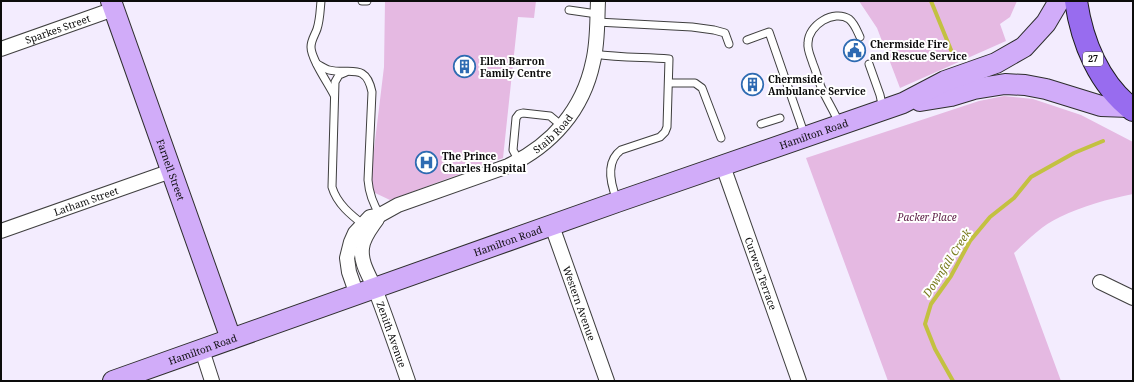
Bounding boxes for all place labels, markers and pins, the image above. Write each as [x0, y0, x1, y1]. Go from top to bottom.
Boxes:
public building icon: Chermside Fire and Rescue Service [841, 37, 867, 63]
place label: Chermside Fire and Rescue Service [870, 37, 967, 63]
building icon: Ellen Barron Family Centre [452, 54, 478, 80]
place label: Ellen Barron Family Centre [480, 54, 551, 80]
building icon: Chermside Ambulance Service [740, 72, 766, 98]
place label: Chermside Ambulance Service [768, 72, 866, 98]
hospital icon: The Prince Charles Hospital [413, 149, 439, 175]
place label: The Prince Charles Hospital [442, 149, 526, 175]

